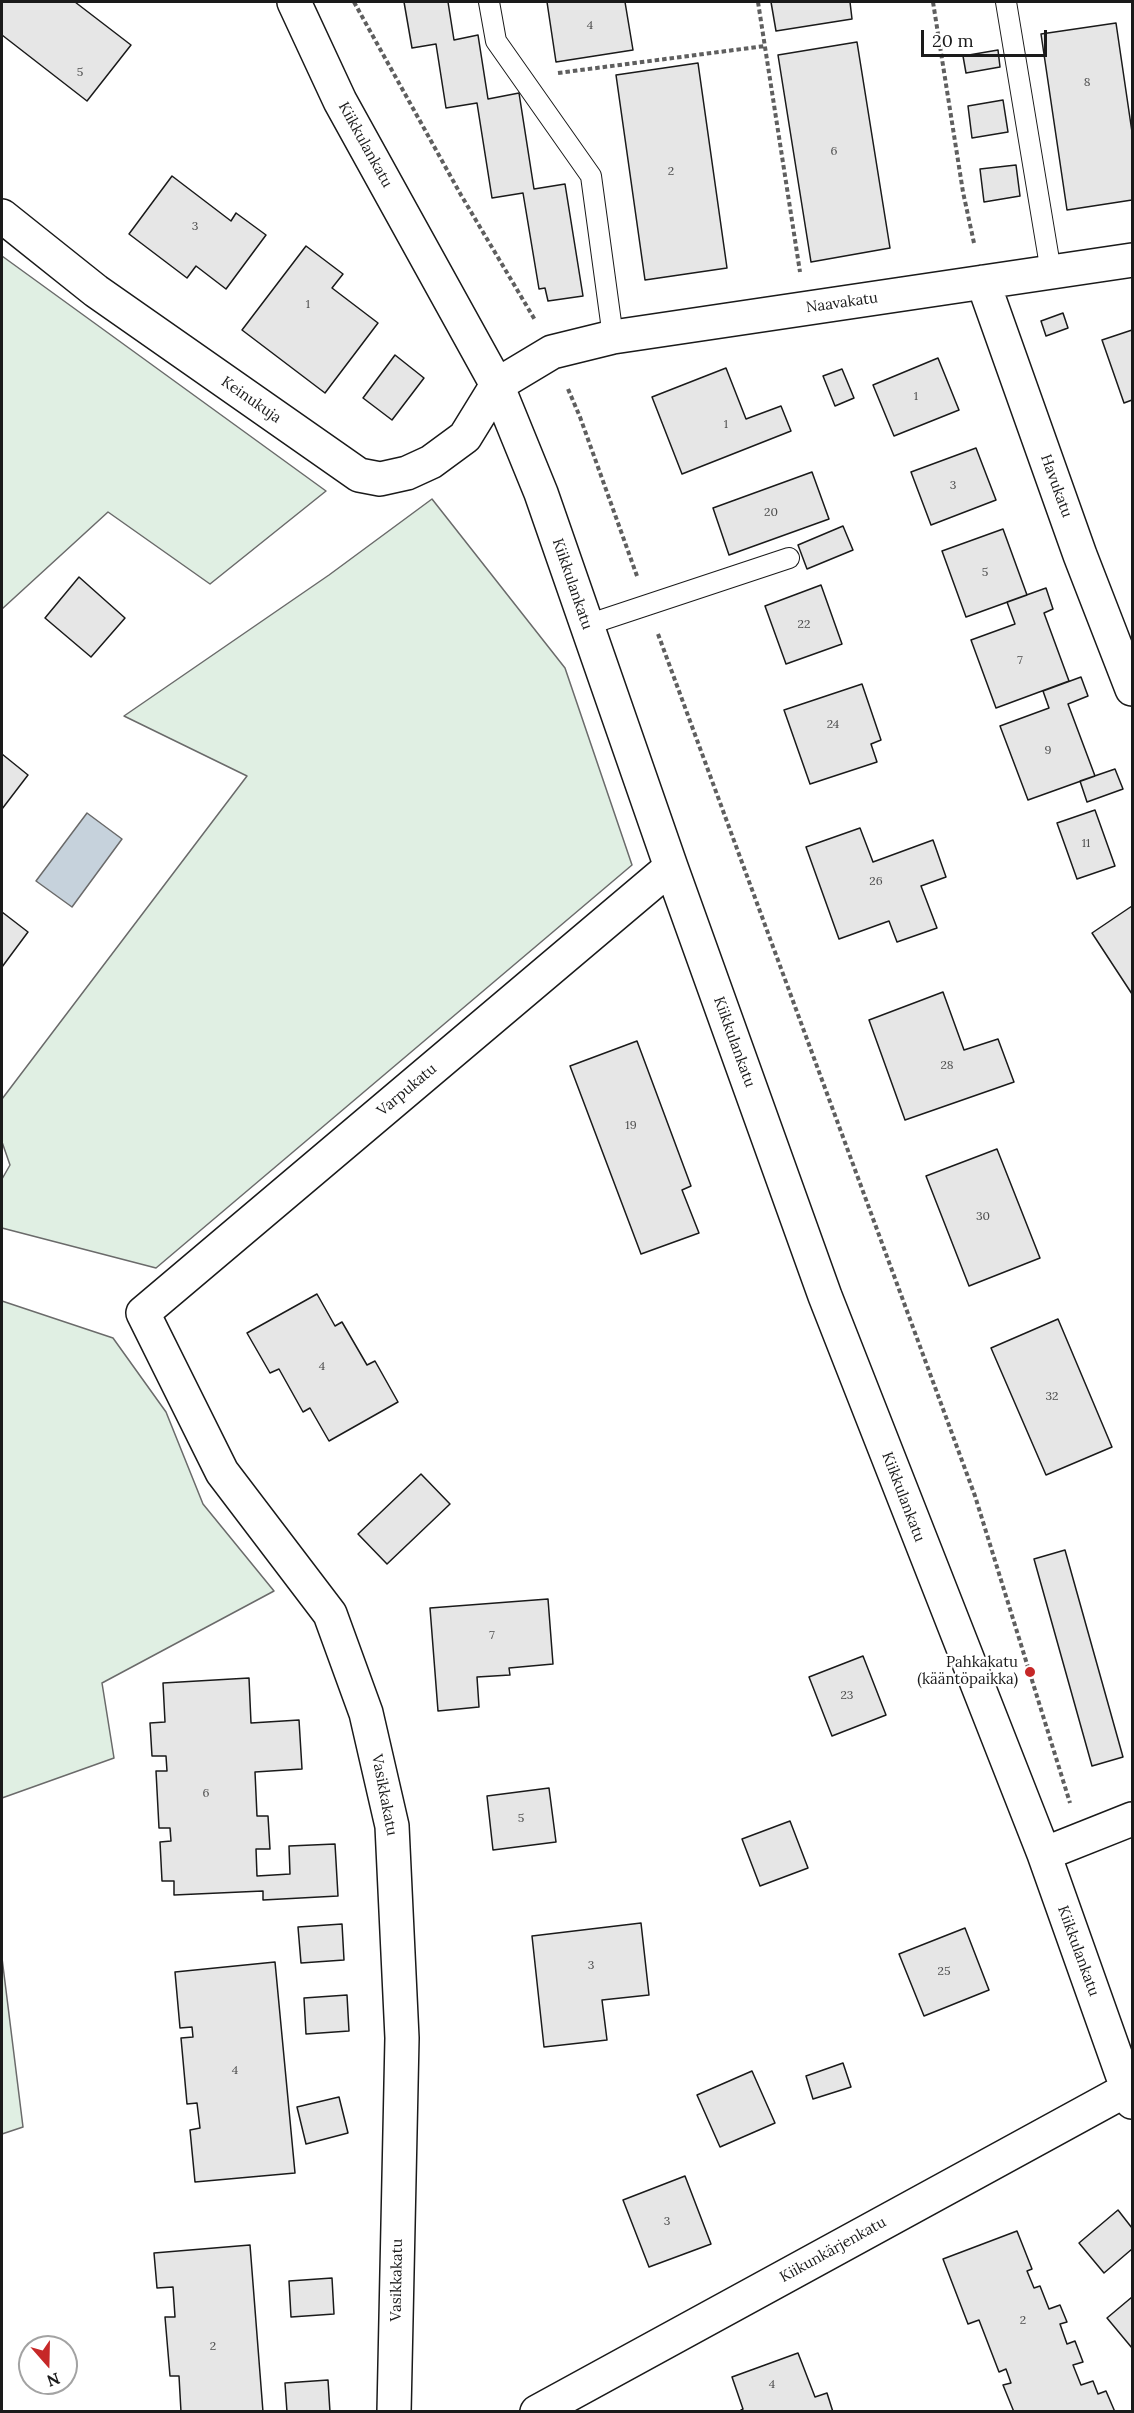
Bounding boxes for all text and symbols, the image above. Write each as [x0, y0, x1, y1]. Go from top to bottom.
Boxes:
scale bar [924, 18, 1050, 56]
house number: 4 [587, 19, 593, 33]
text: 20 m [932, 29, 974, 52]
house number: 5 [77, 66, 83, 80]
house number: 8 [1084, 76, 1090, 90]
street label: Kiikkulankatu [334, 99, 396, 191]
house number: 6 [831, 145, 837, 159]
house number: 2 [668, 165, 674, 179]
house number: 3 [192, 220, 198, 234]
street label: Naavakatu [805, 289, 879, 317]
house number: 1 [306, 298, 310, 312]
street label: Keinukuja [218, 373, 284, 427]
house number: 1 [914, 390, 918, 404]
house number: 1 [724, 418, 728, 432]
street label: Havukatu [1036, 452, 1076, 520]
house number: 3 [950, 479, 956, 493]
house number: 20 [764, 506, 778, 520]
street label: Kiikkulankatu [548, 536, 596, 632]
house number: 5 [982, 566, 988, 580]
house number: 22 [798, 618, 810, 632]
house number: 7 [1017, 654, 1023, 668]
house number: 24 [827, 718, 839, 732]
house number: 9 [1045, 744, 1051, 758]
house number: 11 [1082, 837, 1090, 851]
house number: 26 [869, 875, 883, 889]
street label: Kiikkulankatu [709, 994, 759, 1090]
house number: 28 [940, 1059, 954, 1073]
street label: Varpukatu [374, 1060, 440, 1120]
house number: 19 [625, 1119, 637, 1133]
house number: 30 [976, 1210, 990, 1224]
house number: 4 [319, 1360, 325, 1374]
house number: 32 [1045, 1390, 1059, 1404]
street label: Kiikkulankatu [878, 1449, 928, 1545]
house number: 7 [489, 1629, 495, 1643]
place label: Pahkakatu (kääntöpaikka) [917, 1654, 1018, 1689]
marker: Pahkakatu (kääntöpaikka) [1023, 1665, 1037, 1679]
house number: 23 [841, 1689, 853, 1703]
street label: Vasikkakatu [367, 1753, 401, 1837]
house number: 6 [203, 1787, 209, 1801]
house number: 5 [518, 1812, 524, 1826]
street label: Kiikkulankatu [1053, 1903, 1103, 1999]
house number: 3 [588, 1959, 594, 1973]
house number: 25 [938, 1965, 950, 1979]
house number: 4 [232, 2064, 238, 2078]
street label: Kiikunkärjenkatu [777, 2213, 889, 2287]
house number: 3 [664, 2215, 670, 2229]
street label: Vasikkakatu [387, 2239, 407, 2321]
house number: 2 [1020, 2314, 1026, 2328]
north arrow [18, 2335, 78, 2395]
house number: 2 [210, 2340, 216, 2354]
text: N [44, 2369, 63, 2392]
house number: 4 [769, 2378, 775, 2392]

